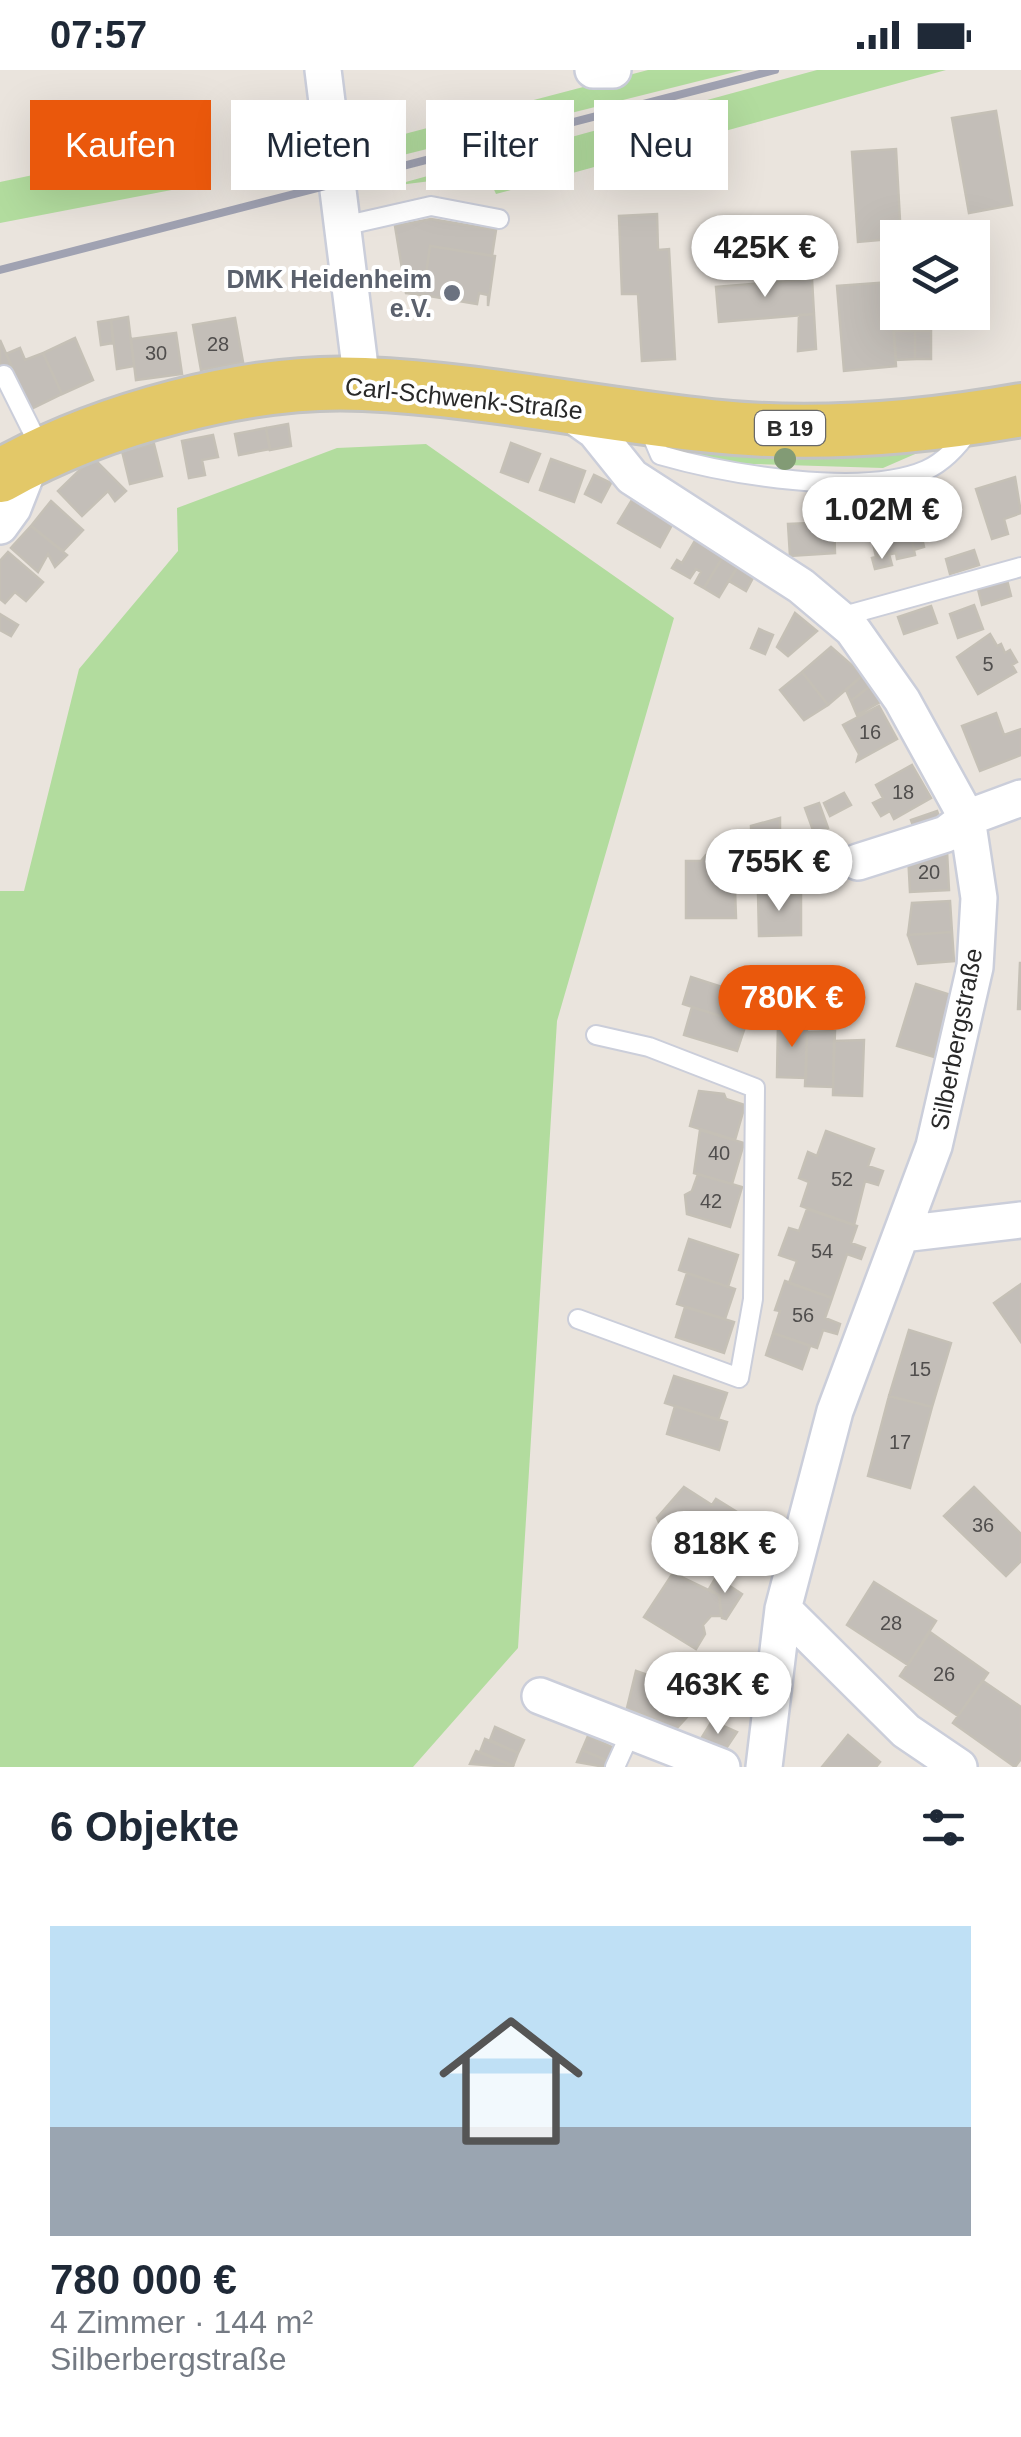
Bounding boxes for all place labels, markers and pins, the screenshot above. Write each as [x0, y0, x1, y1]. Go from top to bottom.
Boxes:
pin: 425K € [684, 215, 846, 300]
place label: DMK Heidenheim e.V. [226, 265, 432, 322]
marker: DMK Heidenheim e.V. [441, 282, 463, 304]
pin: 1.02M € [790, 477, 974, 562]
pin: 755K € [698, 829, 860, 914]
pin: 780K € [711, 965, 873, 1050]
pin: 818K € [644, 1511, 806, 1596]
pin: 463K € [637, 1652, 799, 1737]

